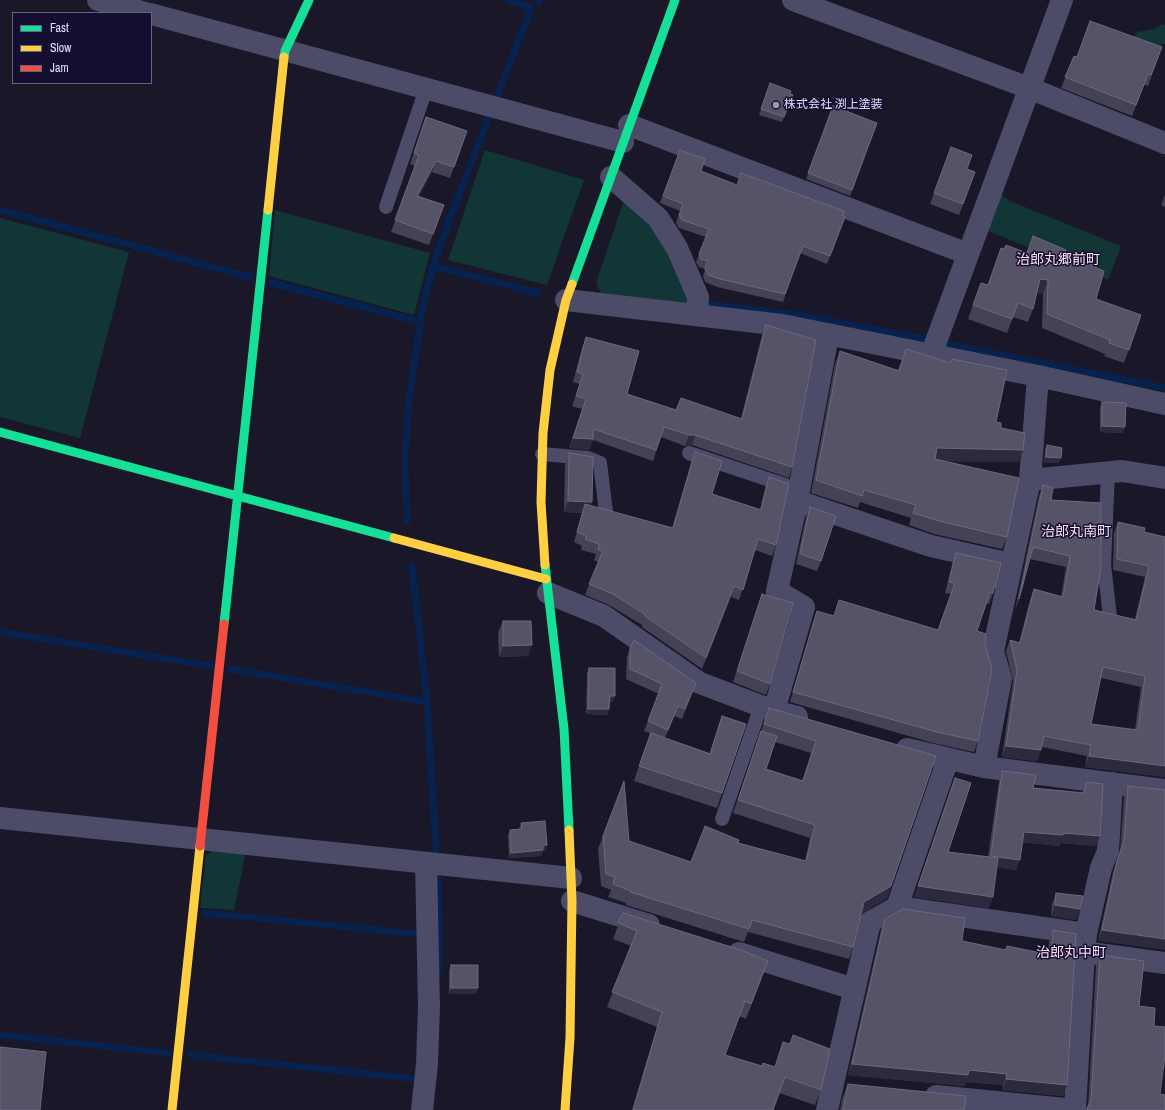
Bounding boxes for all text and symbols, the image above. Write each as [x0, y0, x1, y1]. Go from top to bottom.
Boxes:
legend [12, 12, 152, 84]
text: Fast [50, 20, 69, 36]
text: Slow [50, 40, 71, 56]
text: Jam [50, 60, 69, 76]
place label: 株式会社 渕上塗装 [784, 98, 883, 112]
marker: 株式会社 渕上塗装 [771, 100, 781, 110]
district label: 治郎丸郷前町 [1016, 252, 1100, 268]
district label: 治郎丸南町 [1041, 524, 1111, 540]
district label: 治郎丸中町 [1036, 945, 1106, 961]

